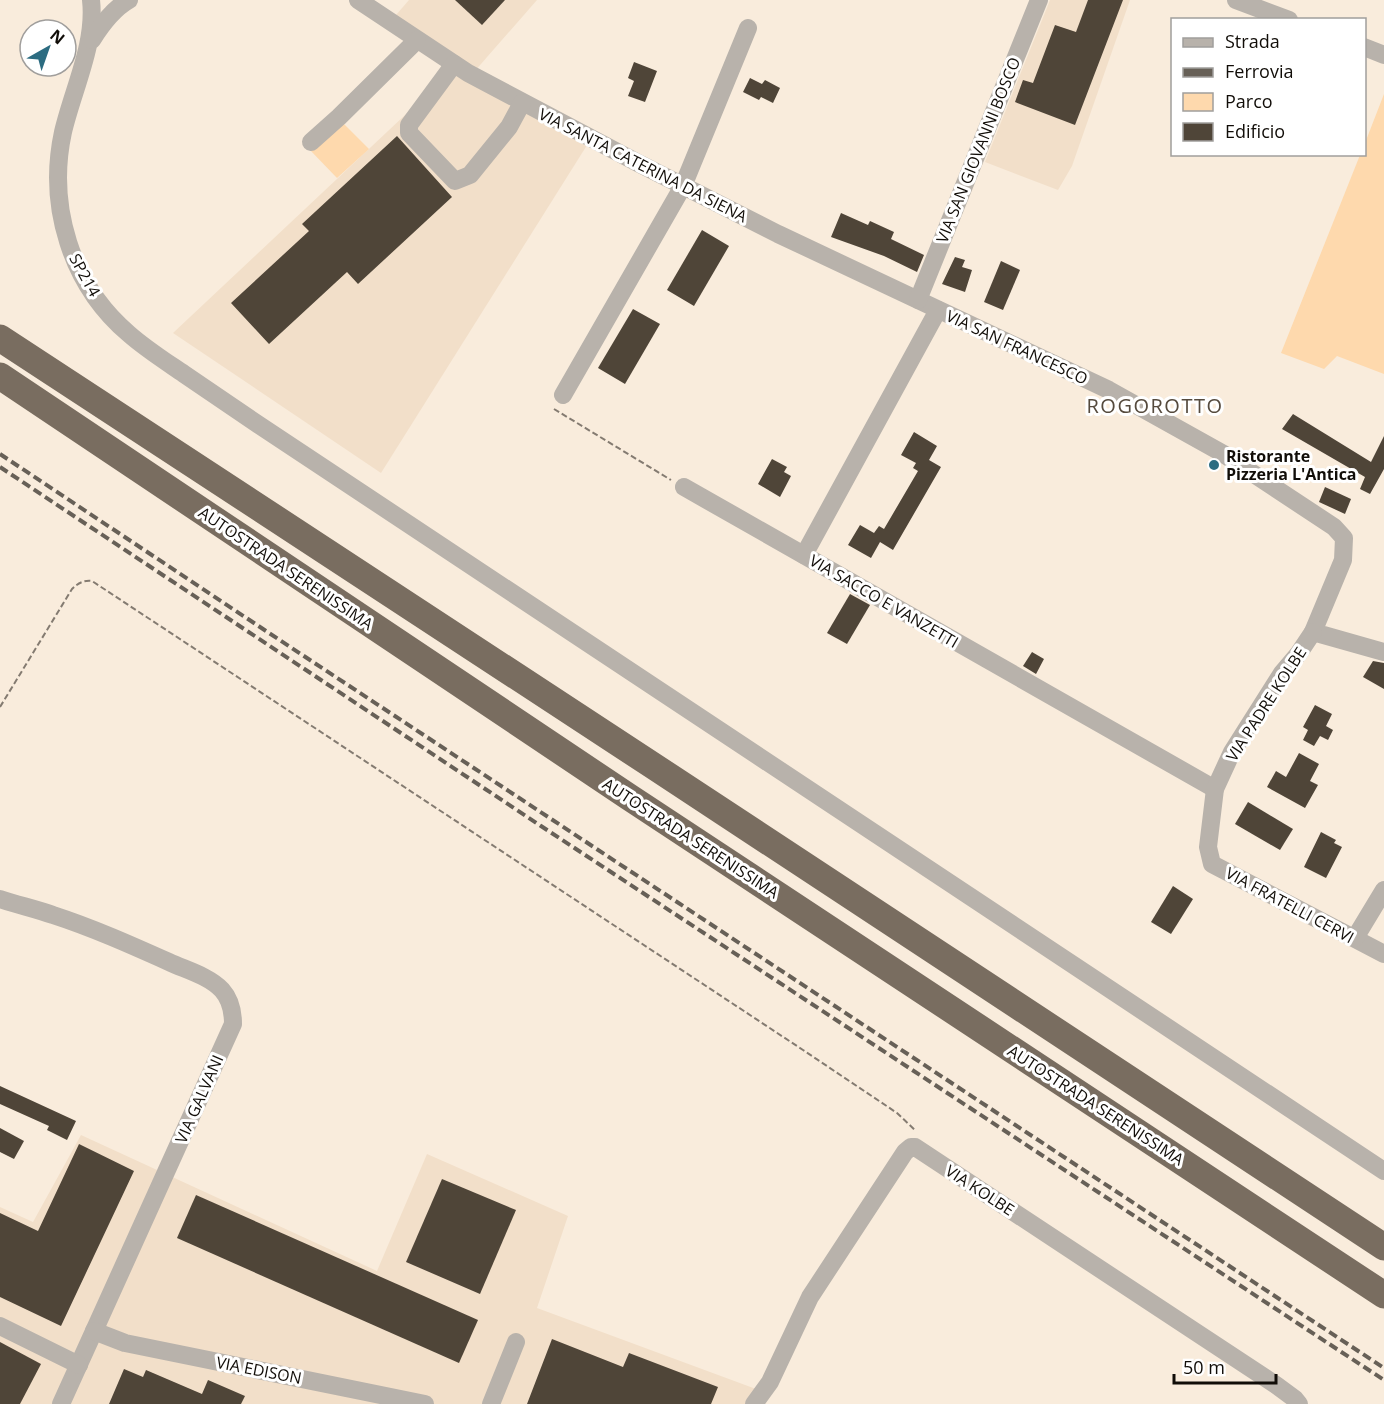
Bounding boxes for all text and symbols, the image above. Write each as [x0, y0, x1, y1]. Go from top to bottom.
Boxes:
north arrow [18, 18, 78, 78]
legend [1171, 18, 1366, 156]
text: N [46, 24, 70, 49]
text: Strada [1225, 29, 1280, 53]
street label: VIA SAN GIOVANNI BOSCO [931, 54, 1025, 246]
text: Ferrovia [1225, 59, 1293, 83]
text: Parco [1225, 89, 1273, 113]
street label: VIA SANTA CATERINA DA SIENA [535, 103, 752, 228]
text: Edificio [1225, 119, 1285, 143]
street label: SP214 [64, 250, 106, 300]
street label: VIA SAN FRANCESCO [943, 305, 1091, 389]
district label: ROGOROTTO [1087, 392, 1224, 419]
place label: Ristorante Pizzeria L'Antica [1226, 445, 1357, 485]
marker: Ristorante Pizzeria L'Antica [1207, 458, 1221, 472]
street label: AUTOSTRADA SERENISSIMA [194, 501, 378, 635]
street label: VIA SACCO E VANZETTI [805, 549, 963, 653]
street label: VIA PADRE KOLBE [1221, 642, 1311, 766]
street label: AUTOSTRADA SERENISSIMA [599, 773, 784, 904]
street label: VIA FRATELLI CERVI [1222, 862, 1358, 948]
street label: AUTOSTRADA SERENISSIMA [1004, 1040, 1189, 1171]
street label: VIA GALVANI [170, 1051, 228, 1147]
street label: VIA KOLBE [941, 1160, 1019, 1220]
scale bar [1174, 1347, 1276, 1385]
street label: VIA EDISON [214, 1351, 304, 1389]
text: 50 m [1183, 1355, 1225, 1379]

